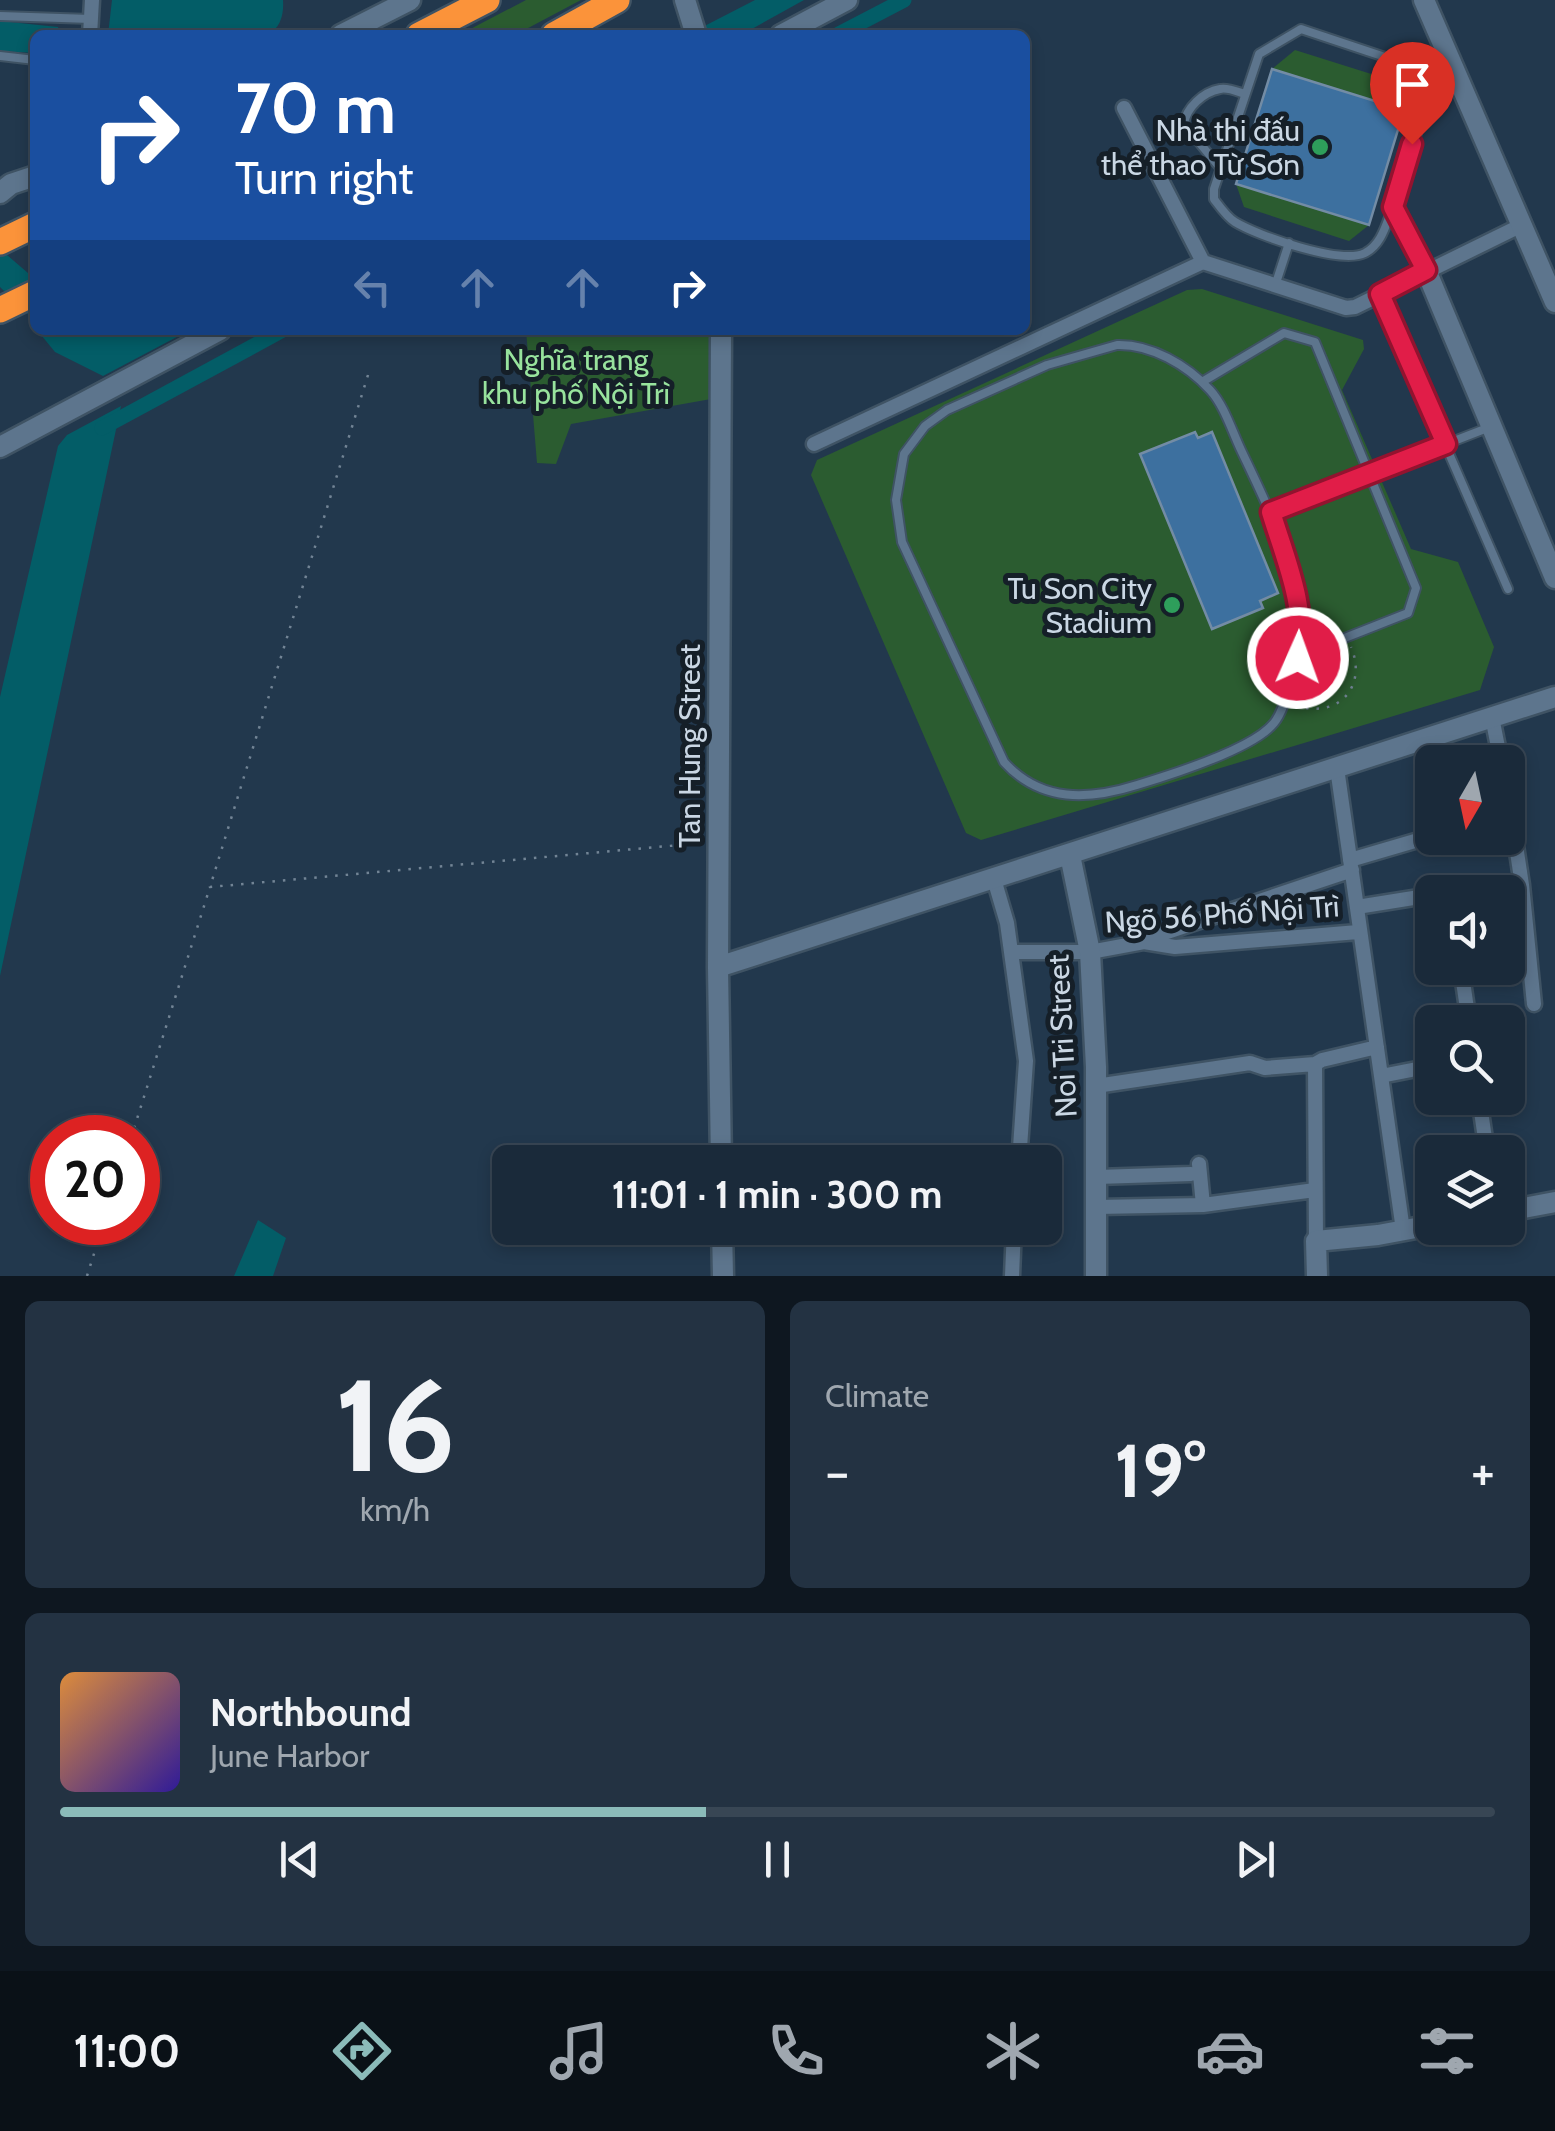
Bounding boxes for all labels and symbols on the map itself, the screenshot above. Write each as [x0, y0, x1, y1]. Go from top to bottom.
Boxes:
pin [1370, 42, 1455, 145]
place label: Nhà thi đấu thể thao Từ Sơn [1101, 112, 1300, 183]
marker: Nhà thi đấu thể thao Từ Sơn [1309, 136, 1331, 158]
park label: Nghĩa trang khu phố Nội Trì [482, 341, 670, 412]
place label: Tu Son City Stadium [1008, 570, 1152, 641]
marker: Tu Son City Stadium [1161, 594, 1183, 616]
position arrow [1246, 606, 1350, 710]
street label: Tan Hung Street [671, 644, 708, 848]
north arrow [1415, 745, 1525, 855]
street label: Ngõ 56 Phố Nội Trì [1104, 887, 1340, 941]
street label: Noi Tri Street [1039, 953, 1085, 1119]
speed limit sign: 20 [30, 1115, 160, 1245]

